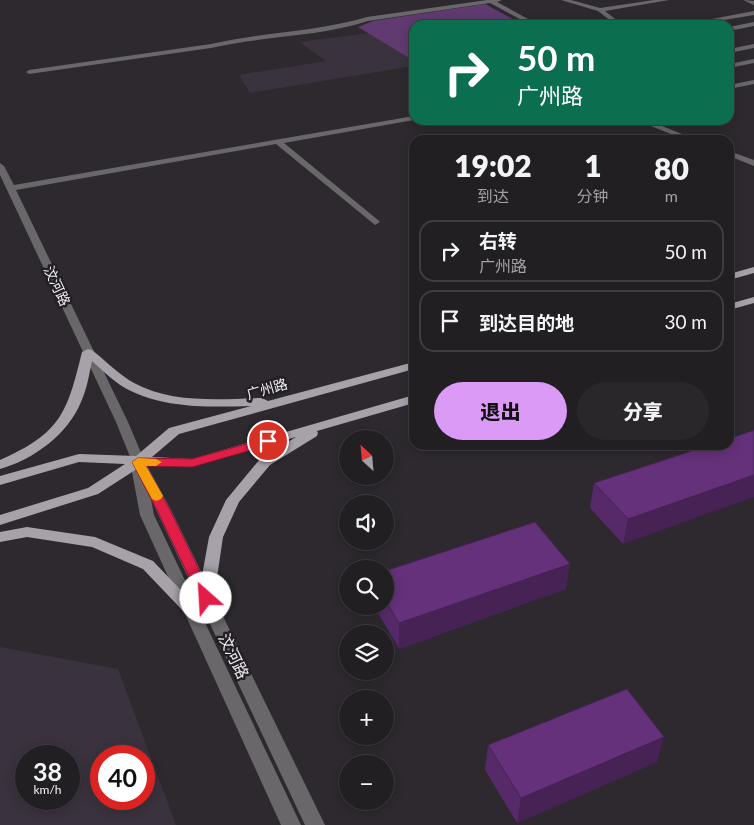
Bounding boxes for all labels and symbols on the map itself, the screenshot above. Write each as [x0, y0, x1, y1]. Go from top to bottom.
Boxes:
street label: 汶河路 [41, 263, 74, 308]
street label: 广州路 [244, 375, 289, 402]
pin [247, 420, 289, 462]
north arrow [339, 430, 394, 485]
position arrow [179, 571, 231, 623]
street label: 汶河路 [215, 630, 254, 682]
speed limit sign: 40 [90, 745, 155, 810]

